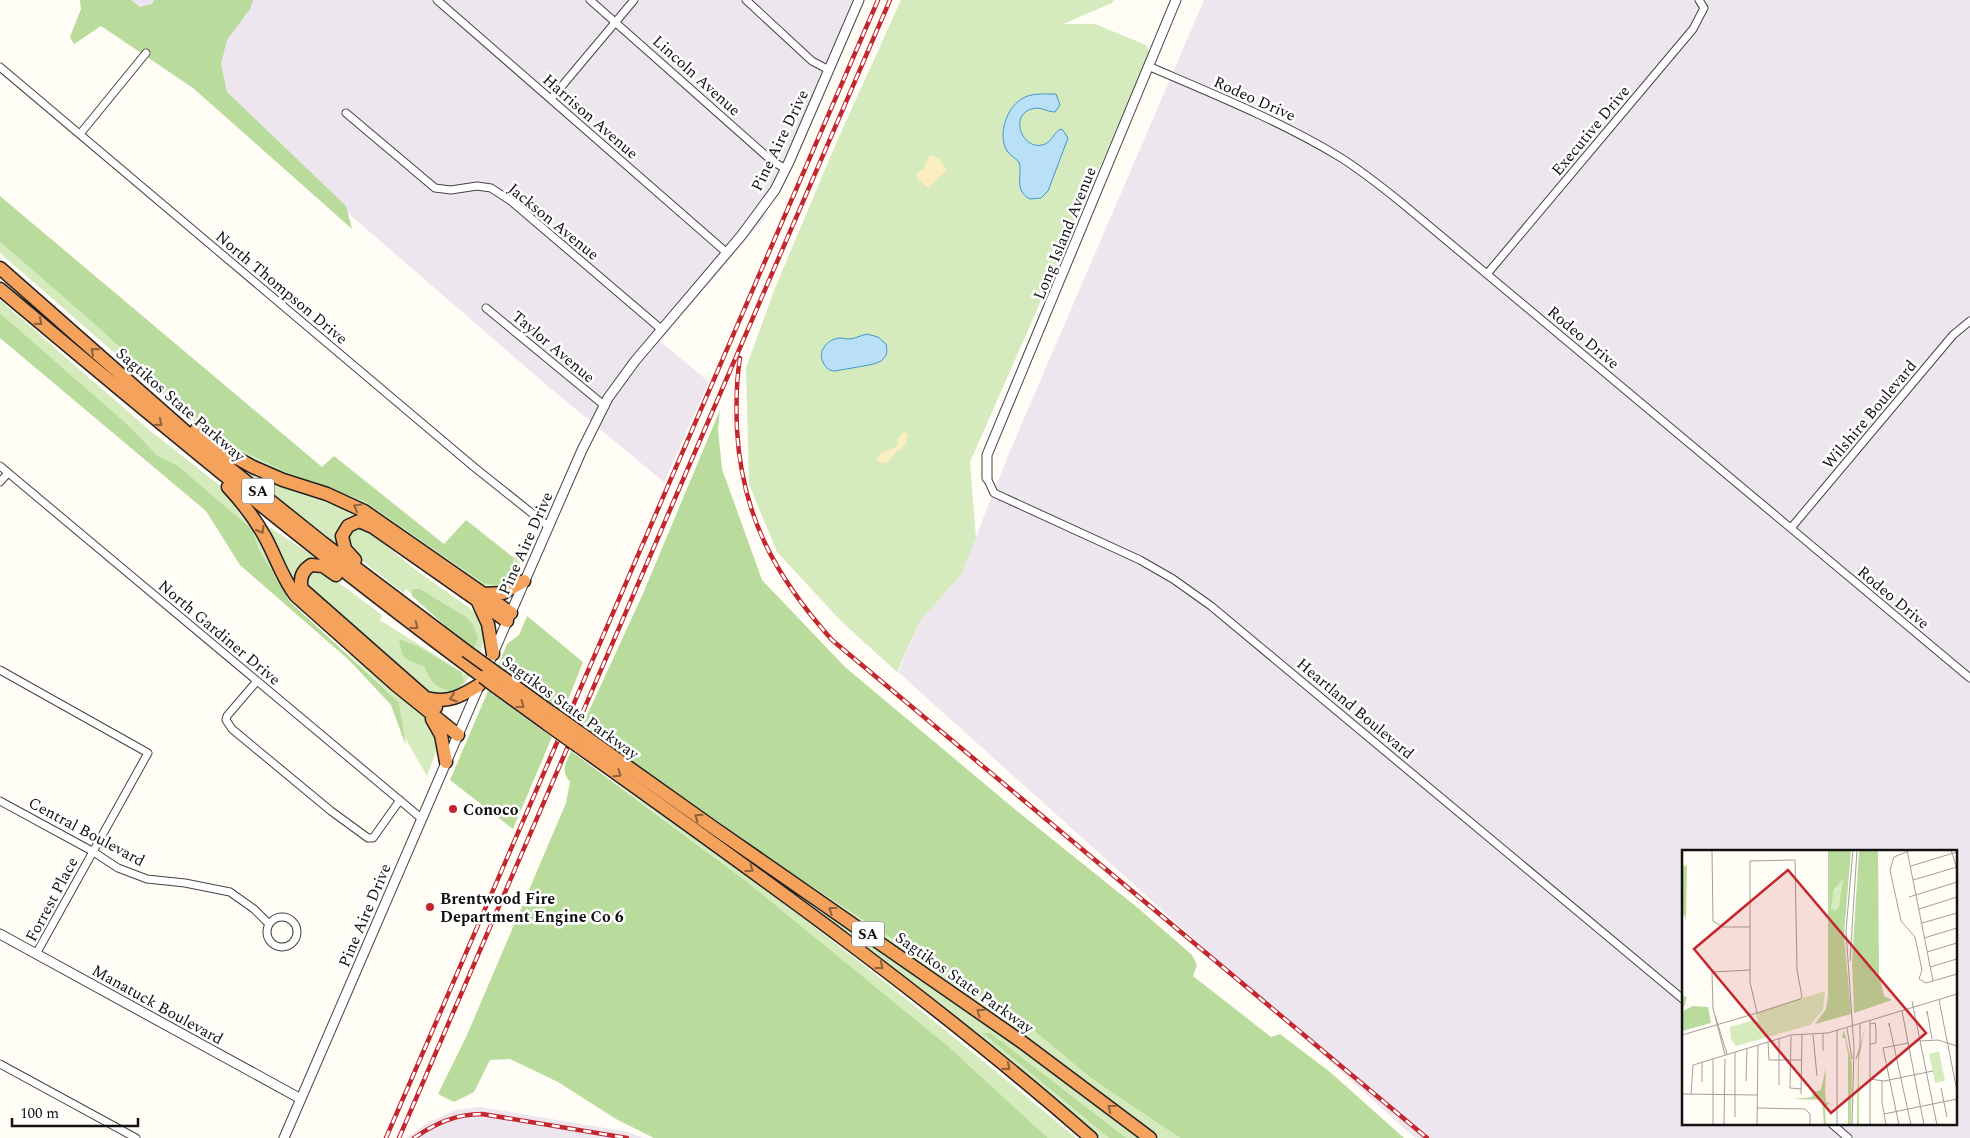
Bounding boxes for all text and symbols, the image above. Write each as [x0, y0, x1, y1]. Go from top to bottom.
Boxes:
street label: Lincoln Avenue [647, 29, 746, 122]
street label: Harrison Avenue [537, 68, 644, 165]
street label: Rodeo Drive [1210, 70, 1300, 128]
street label: Executive Drive [1546, 80, 1636, 181]
street label: Pine Aire Drive [745, 85, 815, 195]
street label: Long Island Avenue [1027, 163, 1103, 303]
street label: Jackson Avenue [502, 177, 604, 266]
street label: North Thompson Drive [210, 225, 353, 350]
street label: Rodeo Drive [1542, 300, 1625, 375]
street label: Taylor Avenue [507, 305, 600, 389]
one-way arrow [33, 316, 42, 325]
street label: Sagtikos State Parkway [111, 342, 251, 469]
one-way arrow [91, 348, 100, 357]
street label: Wilshire Boulevard [1817, 355, 1923, 474]
one-way arrow [153, 417, 162, 425]
road number: SA [242, 478, 274, 504]
street label: Pine Aire Drive [492, 488, 559, 599]
one-way arrow [354, 504, 363, 514]
one-way arrow [254, 524, 264, 533]
street label: Rodeo Drive [1852, 560, 1935, 635]
street label: North Gardiner Drive [153, 574, 286, 691]
one-way arrow [409, 620, 419, 629]
street label: Sagtikos State Parkway [497, 650, 645, 767]
street label: Heartland Boulevard [1291, 652, 1419, 765]
one-way arrow [449, 692, 458, 702]
one-way arrow [515, 700, 524, 708]
one-way arrow [612, 769, 621, 777]
street label: Central Boulevard [24, 791, 149, 873]
place label: Conoco [463, 798, 519, 822]
marker: Conoco [447, 803, 459, 815]
one-way arrow [695, 814, 704, 824]
inset map [1682, 850, 1958, 1126]
street label: Forrest Place [19, 853, 84, 946]
street label: Pine Aire Drive [332, 860, 398, 971]
one-way arrow [744, 863, 754, 872]
place label: Brentwood Fire Department Engine Co 6 [440, 887, 624, 929]
marker: Brentwood Fire Department Engine Co 6 [424, 901, 436, 913]
one-way arrow [829, 907, 838, 916]
road number: SA [852, 922, 884, 946]
street label: Sagtikos State Parkway [890, 926, 1040, 1040]
street label: Manatuck Boulevard [87, 959, 228, 1051]
one-way arrow [874, 961, 883, 969]
one-way arrow [977, 1009, 986, 1018]
one-way arrow [1002, 1062, 1011, 1071]
scale bar [12, 1096, 139, 1128]
text: 100 m [20, 1102, 59, 1125]
one-way arrow [1108, 1106, 1117, 1114]

